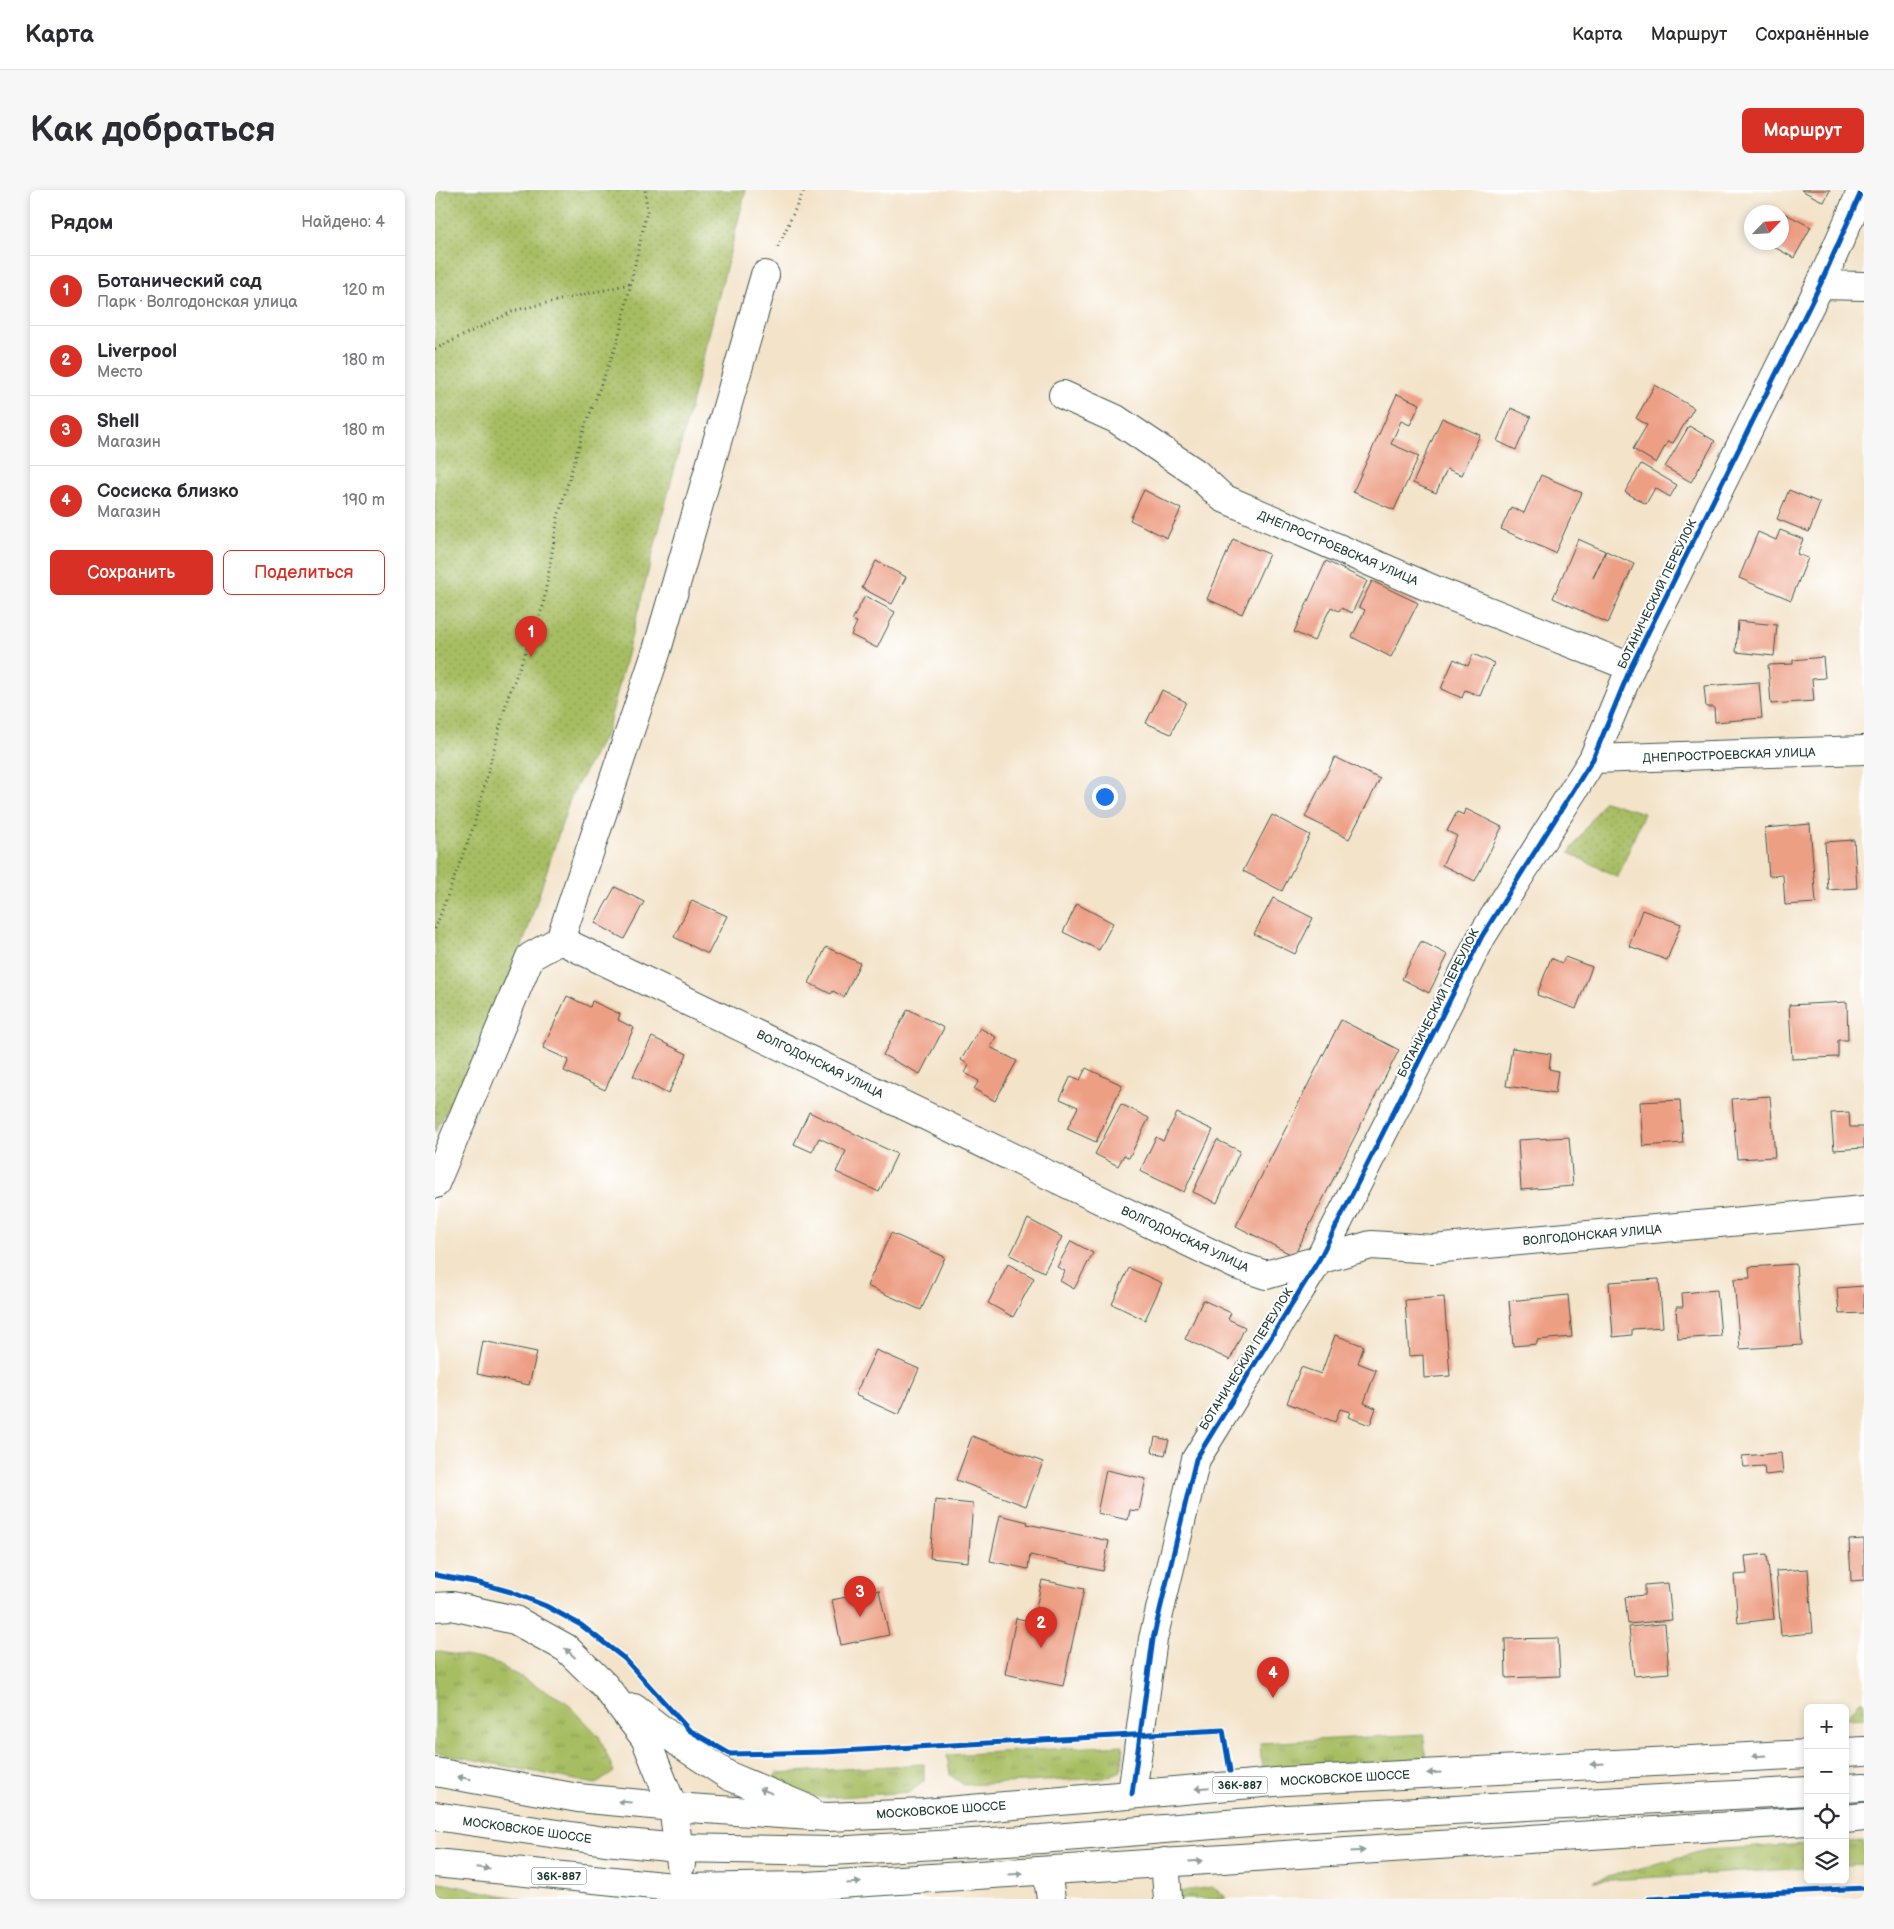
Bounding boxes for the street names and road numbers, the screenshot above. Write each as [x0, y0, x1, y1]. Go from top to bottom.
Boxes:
street label: ДНЕПРОСТРОЕВСКАЯ УЛИЦА [1255, 508, 1421, 589]
street label: БОТАНИЧЕСКИЙ ПЕРЕУЛОК [1615, 517, 1700, 672]
street label: ДНЕПРОСТРОЕВСКАЯ УЛИЦА [1642, 745, 1816, 766]
street label: БОТАНИЧЕСКИЙ ПЕРЕУЛОК [1394, 926, 1483, 1080]
street label: ВОЛГОДОНСКАЯ УЛИЦА [754, 1027, 886, 1102]
street label: ВОЛГОДОНСКАЯ УЛИЦА [1118, 1203, 1252, 1276]
street label: ВОЛГОДОНСКАЯ УЛИЦА [1522, 1222, 1663, 1249]
street label: БОТАНИЧЕСКИЙ ПЕРЕУЛОК [1196, 1285, 1297, 1433]
street label: МОСКОВСКОЕ ШОССЕ [1280, 1768, 1411, 1789]
road number: 36К-887 [1213, 1776, 1267, 1794]
street label: МОСКОВСКОЕ ШОССЕ [876, 1798, 1007, 1823]
street label: МОСКОВСКОЕ ШОССЕ [461, 1814, 593, 1847]
road number: 36К-887 [531, 1868, 587, 1884]

